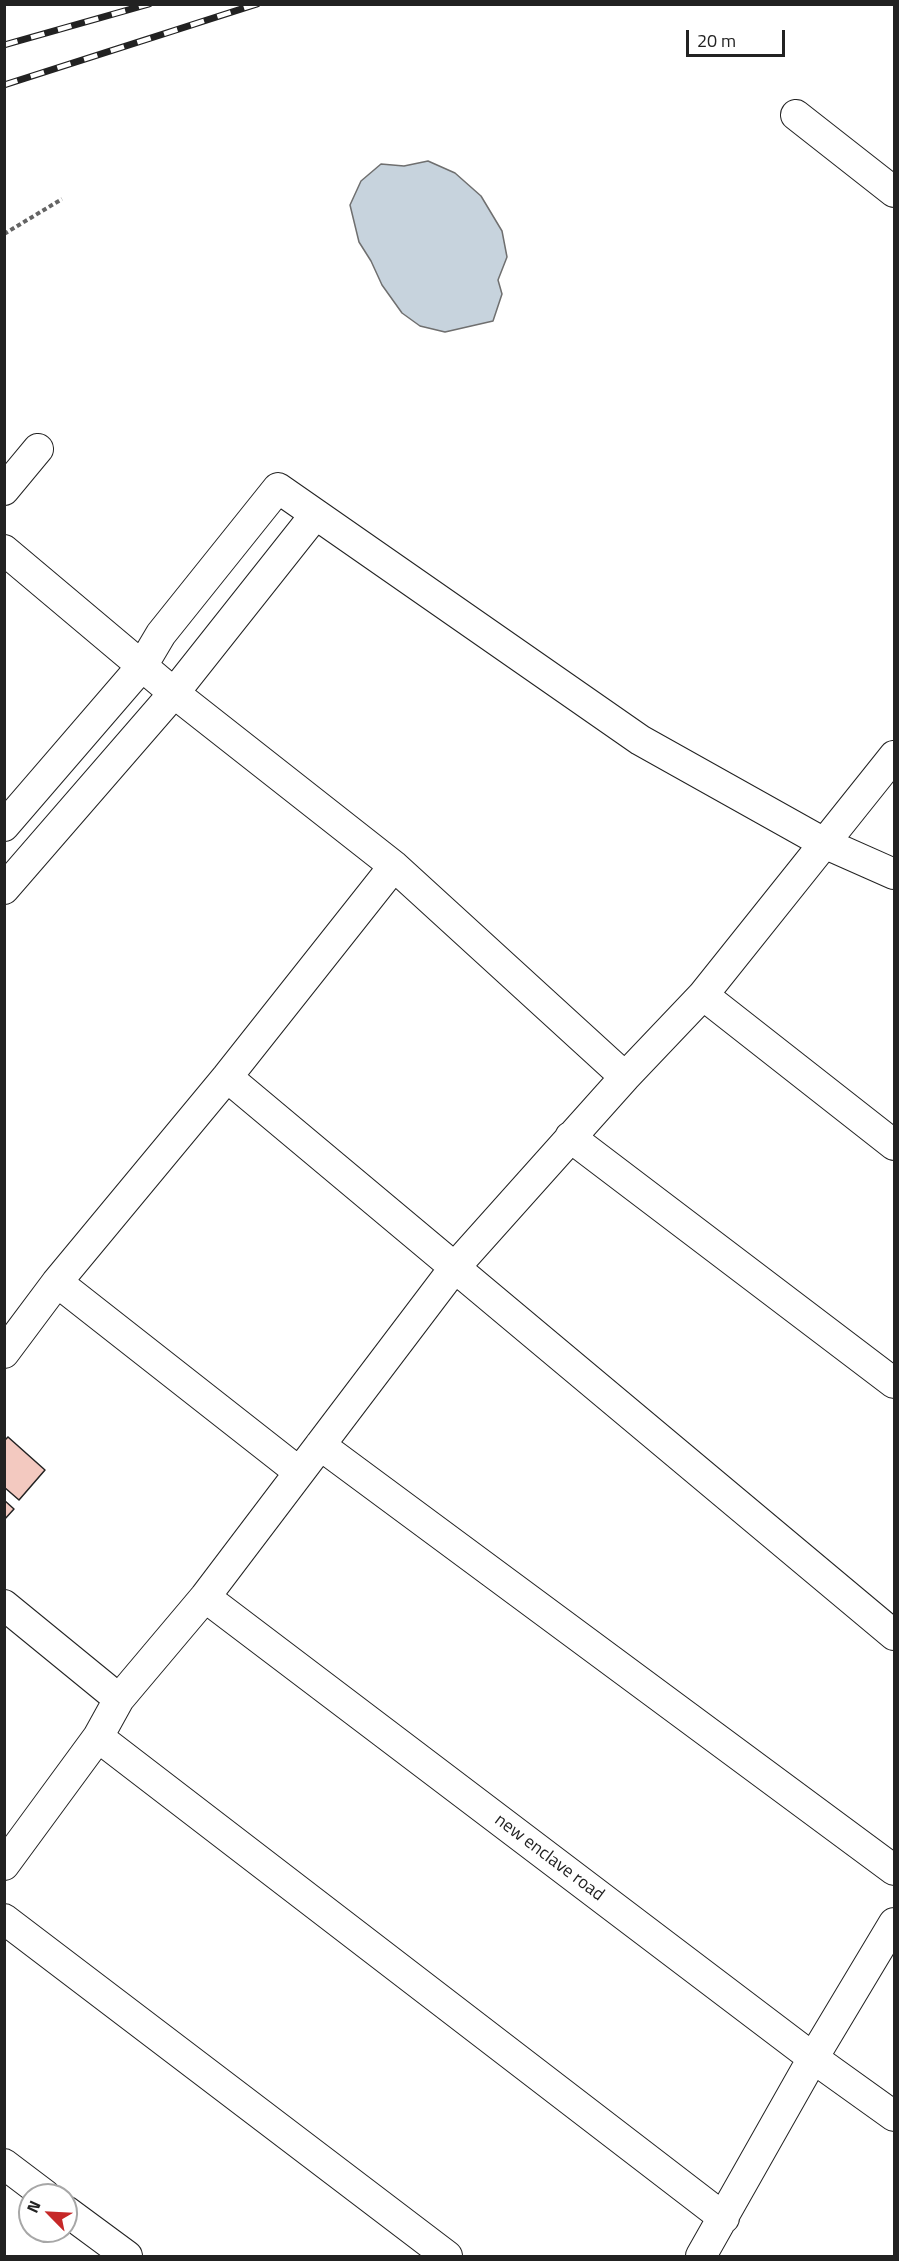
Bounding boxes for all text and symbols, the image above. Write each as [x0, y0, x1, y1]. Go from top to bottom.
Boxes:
scale bar [689, 18, 788, 56]
text: 20 m [697, 27, 736, 54]
street label: new enclave road [490, 1810, 608, 1906]
north arrow [18, 2183, 78, 2243]
text: N [20, 2197, 47, 2216]

